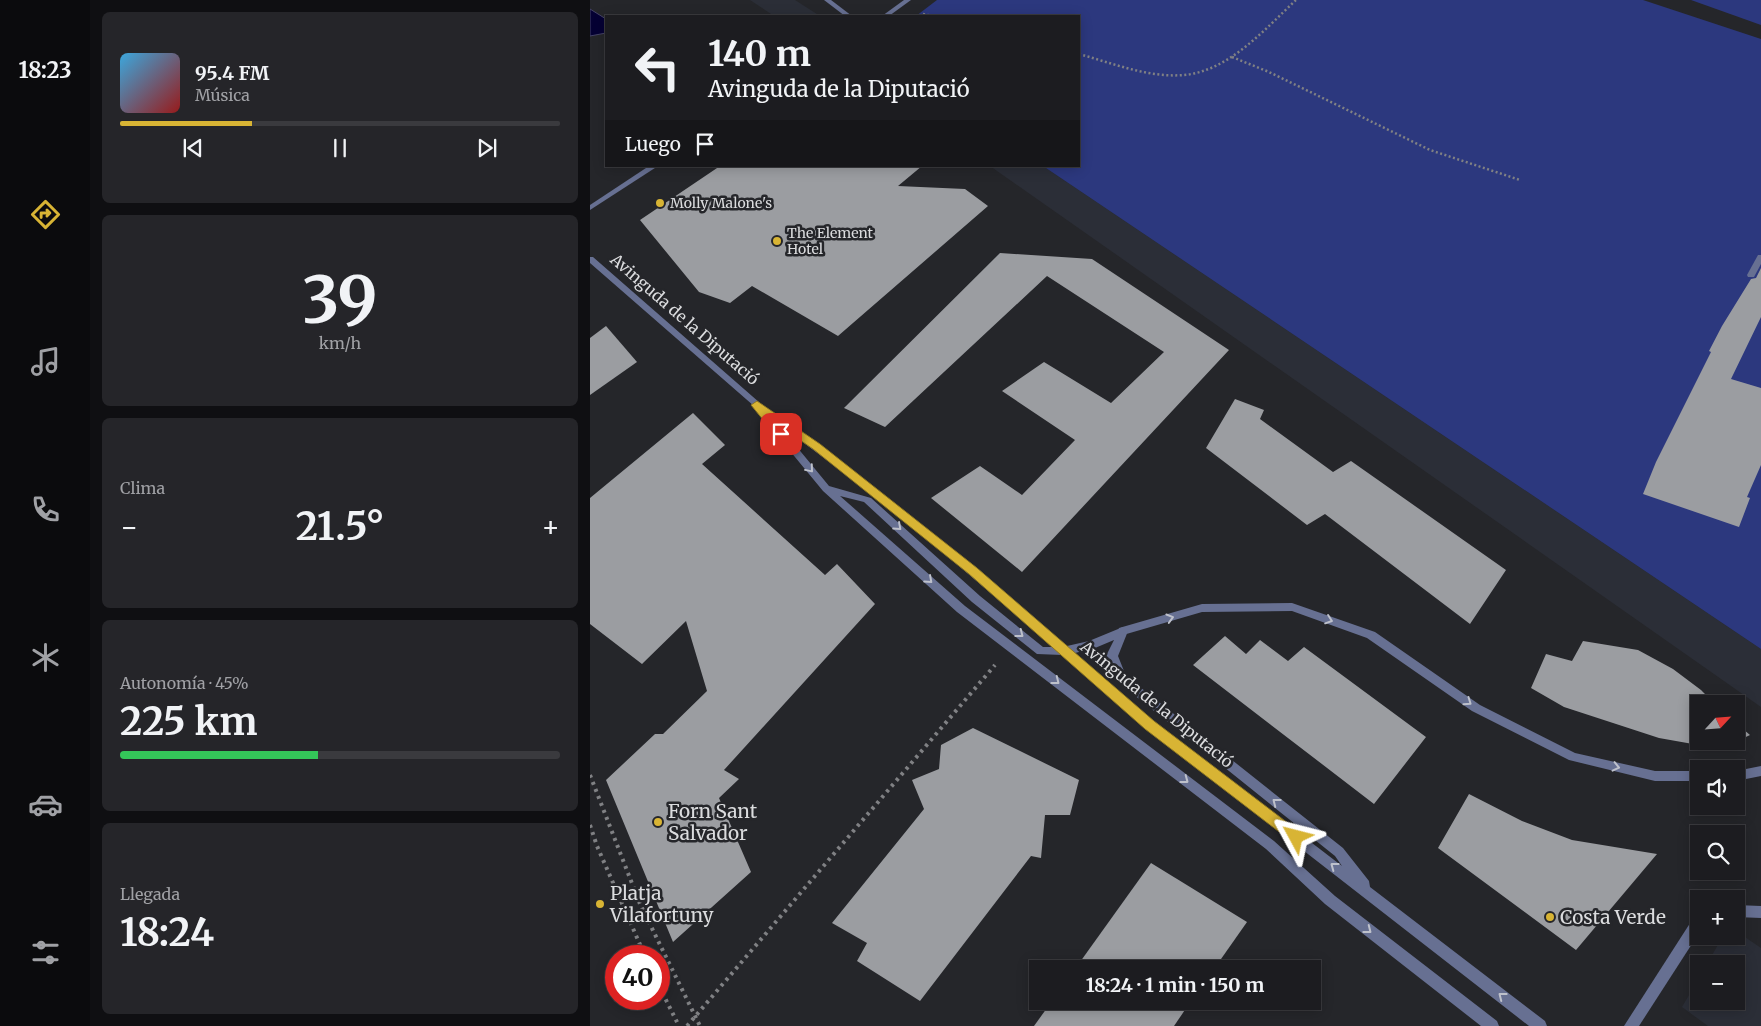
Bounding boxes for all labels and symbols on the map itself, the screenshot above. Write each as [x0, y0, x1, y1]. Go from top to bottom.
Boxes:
place label: Molly Malone's [670, 194, 772, 212]
marker: Molly Malone's [654, 197, 666, 209]
place label: The Element Hotel [787, 224, 874, 258]
marker: The Element Hotel [771, 235, 783, 247]
street label: Avinguda de la Diputació [606, 248, 763, 389]
pin [760, 413, 802, 455]
one-way arrow [805, 464, 814, 473]
one-way arrow [892, 522, 901, 531]
one-way arrow [923, 574, 932, 583]
one-way arrow [1166, 613, 1174, 623]
one-way arrow [1325, 614, 1333, 624]
one-way arrow [1014, 629, 1023, 637]
street label: Avinguda de la Diputació [1076, 636, 1237, 772]
one-way arrow [1050, 675, 1060, 684]
north arrow [1690, 695, 1745, 750]
one-way arrow [1462, 696, 1472, 705]
one-way arrow [1612, 761, 1621, 772]
one-way arrow [1179, 774, 1189, 783]
place label: Forn Sant Salvador [668, 799, 758, 845]
one-way arrow [1273, 799, 1282, 807]
position arrow [1269, 810, 1321, 862]
marker: Forn Sant Salvador [652, 816, 664, 828]
one-way arrow [1331, 864, 1340, 872]
place label: Platja Vilafortuny [609, 881, 714, 927]
marker: Platja Vilafortuny [594, 898, 606, 910]
place label: Costa Verde [1560, 905, 1666, 929]
marker: Costa Verde [1544, 911, 1556, 923]
one-way arrow [1362, 924, 1371, 932]
speed limit sign: 40 [605, 945, 670, 1010]
one-way arrow [1499, 994, 1508, 1002]

